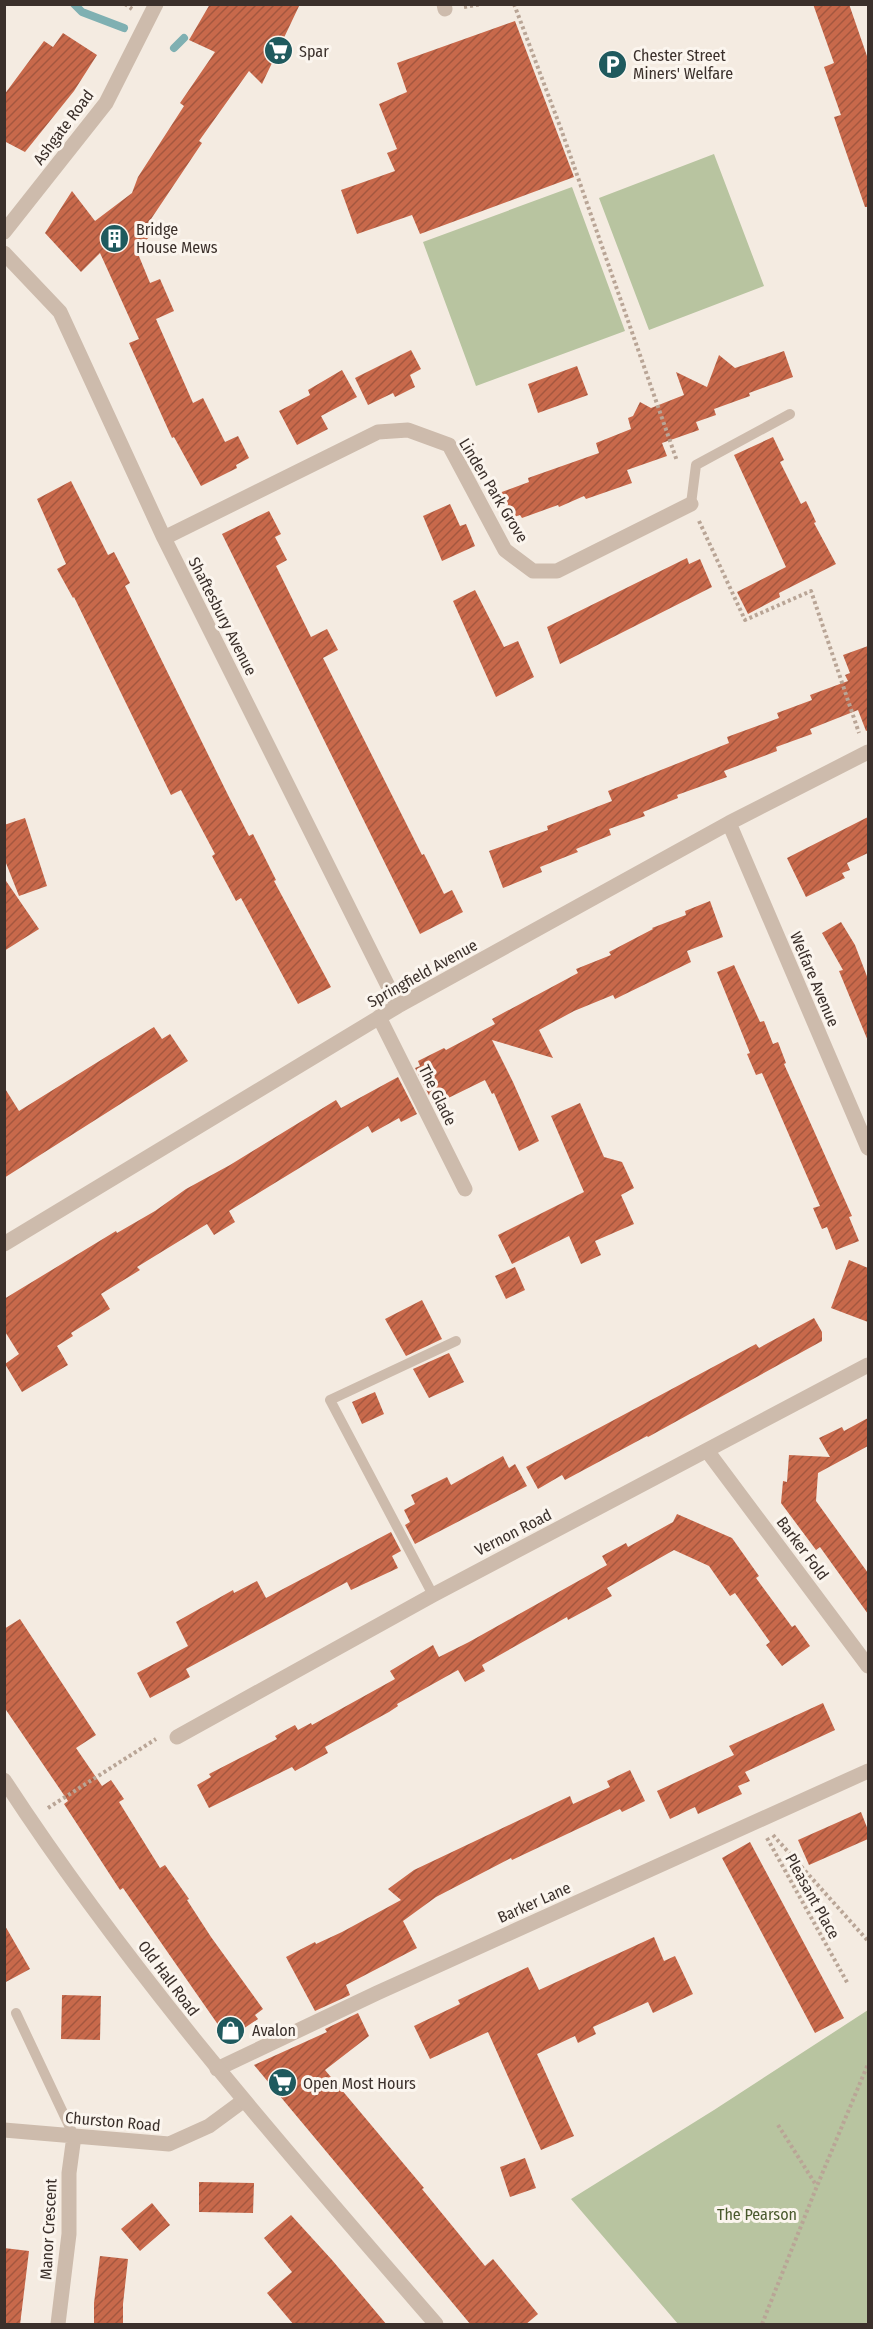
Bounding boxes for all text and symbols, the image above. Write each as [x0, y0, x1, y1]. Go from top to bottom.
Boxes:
supermarket icon: Spar [262, 35, 294, 67]
place label: Spar [299, 42, 329, 61]
place label: Chester Street Miners' Welfare [633, 46, 733, 83]
parking icon: Chester Street Miners' Welfare [596, 48, 628, 80]
street label: Ashgate Road [29, 86, 98, 168]
place label: Bridge House Mews [136, 220, 218, 257]
building icon: Bridge House Mews [99, 222, 131, 254]
street label: Linden Park Grove [455, 435, 532, 546]
street label: Shaftesbury Avenue [185, 554, 261, 679]
street label: Welfare Avenue [786, 929, 843, 1030]
street label: Springfield Avenue [364, 935, 481, 1012]
street label: The Glade [415, 1062, 460, 1129]
street label: Vernon Road [472, 1505, 555, 1560]
street label: Barker Fold [773, 1513, 833, 1584]
street label: Pleasant Place [781, 1850, 844, 1942]
street label: Barker Lane [495, 1878, 574, 1927]
street label: Old Hall Road [134, 1937, 203, 2020]
shop icon: Avalon [215, 2014, 247, 2046]
place label: Avalon [252, 2021, 296, 2040]
supermarket icon: Open Most Hours [266, 2067, 298, 2099]
place label: Open Most Hours [303, 2074, 416, 2093]
street label: Churston Road [64, 2108, 161, 2135]
street label: Manor Crescent [36, 2177, 61, 2280]
park label: The Pearson [717, 2205, 797, 2224]

